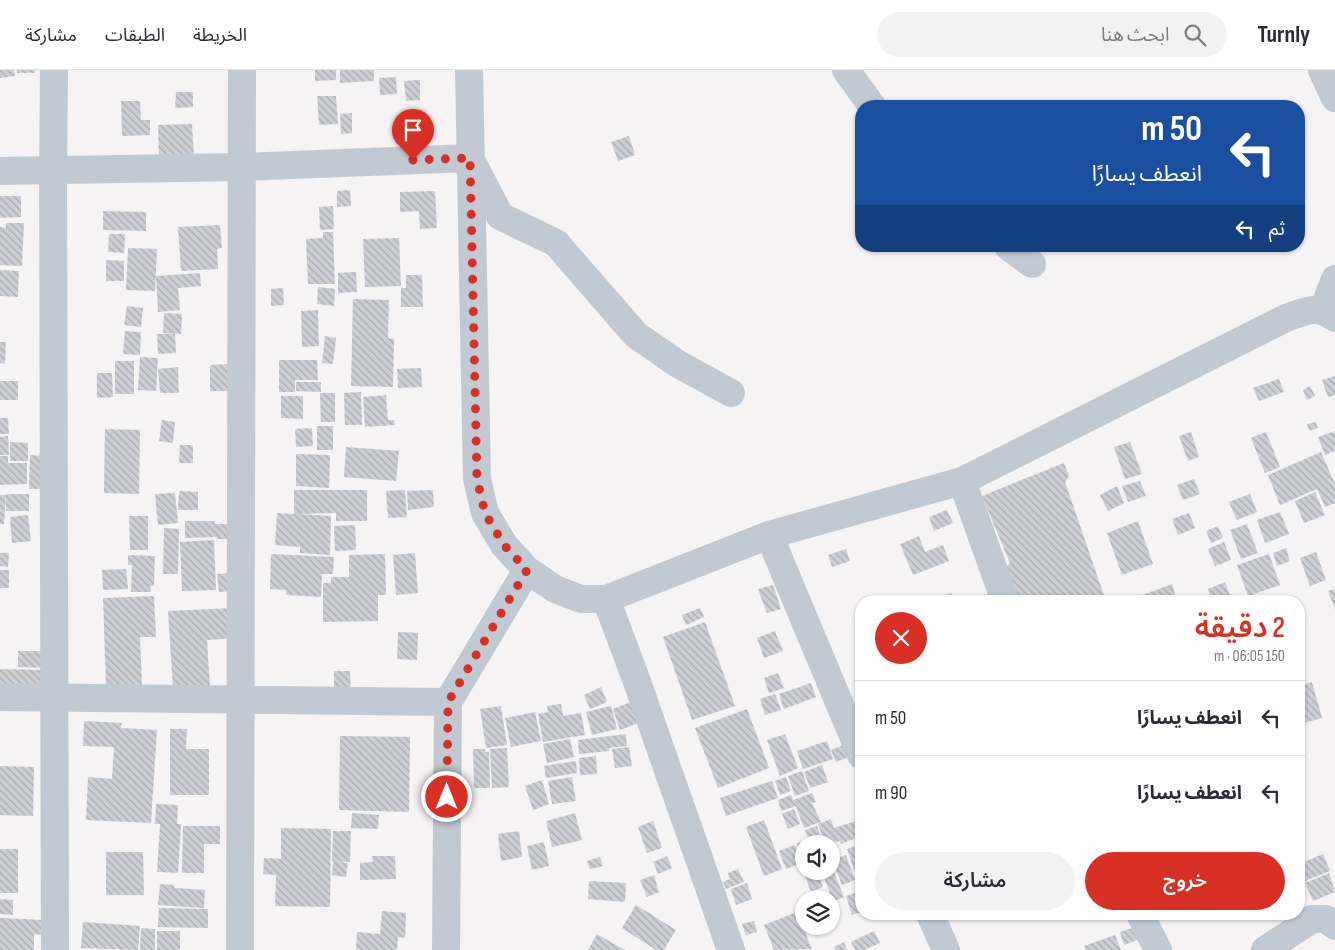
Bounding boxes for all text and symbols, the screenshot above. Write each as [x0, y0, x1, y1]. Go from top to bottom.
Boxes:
search box [877, 12, 1227, 57]
text: Turnly [1257, 20, 1310, 49]
icon: search [1181, 21, 1209, 49]
text: ابحث هنا [1101, 24, 1169, 47]
text: مشاركة [25, 25, 77, 46]
text: الطبقات [105, 25, 165, 46]
text: الخريطة [193, 25, 247, 46]
text: 50 m [1141, 108, 1202, 151]
pin [392, 109, 434, 160]
icon: arrive [399, 116, 427, 144]
icon: left [1220, 120, 1285, 185]
text: انعطف يسارًا [1092, 161, 1202, 188]
icon: left [1231, 215, 1259, 243]
text: ثم [1269, 218, 1285, 241]
text: 2 دقيقة [1195, 610, 1285, 646]
button: close [875, 612, 927, 664]
text: 150 m · 06:05 [1214, 647, 1285, 666]
icon: left [1257, 704, 1285, 732]
text: 50 m [875, 707, 906, 730]
text: انعطف يسارًا [1137, 707, 1242, 730]
position arrow [420, 770, 472, 822]
icon: left [1257, 779, 1285, 807]
text: 90 m [875, 782, 907, 805]
text: انعطف يسارًا [1137, 782, 1242, 805]
map controls [795, 835, 840, 935]
button: sound [795, 835, 840, 880]
button: مشاركة [875, 852, 1075, 910]
button: خروج [1085, 852, 1285, 910]
button: layers [795, 890, 840, 935]

